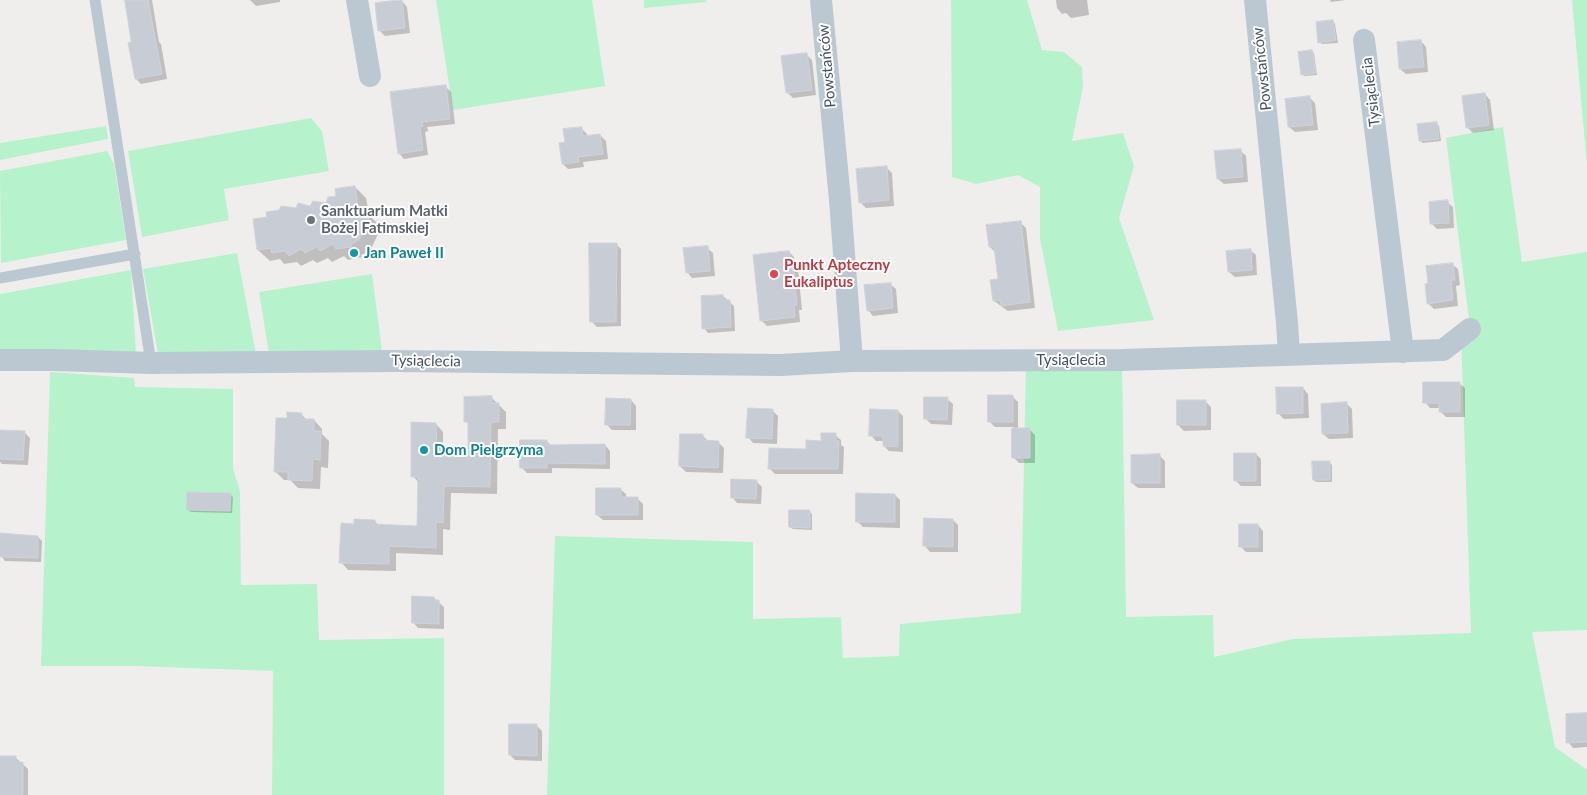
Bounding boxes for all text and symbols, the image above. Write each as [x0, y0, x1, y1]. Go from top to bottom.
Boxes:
street label: Powstańców [814, 24, 840, 108]
street label: Powstańców [1249, 26, 1275, 112]
street label: Tysiąclecia [1358, 56, 1384, 128]
place label: Sanktuarium Matki Bożej Fatimskiej [321, 202, 448, 237]
marker: Sanktuarium Matki Bożej Fatimskiej [305, 214, 317, 226]
place label: Jan Paweł II [364, 244, 444, 262]
marker: Jan Paweł II [348, 247, 360, 259]
place label: Punkt Apteczny Eukaliptus [784, 256, 890, 291]
marker: Punkt Apteczny Eukaliptus [768, 268, 780, 280]
street label: Tysiąclecia [391, 351, 461, 371]
street label: Tysiąclecia [1036, 351, 1106, 369]
place label: Dom Pielgrzyma [434, 441, 543, 459]
marker: Dom Pielgrzyma [418, 444, 430, 456]

